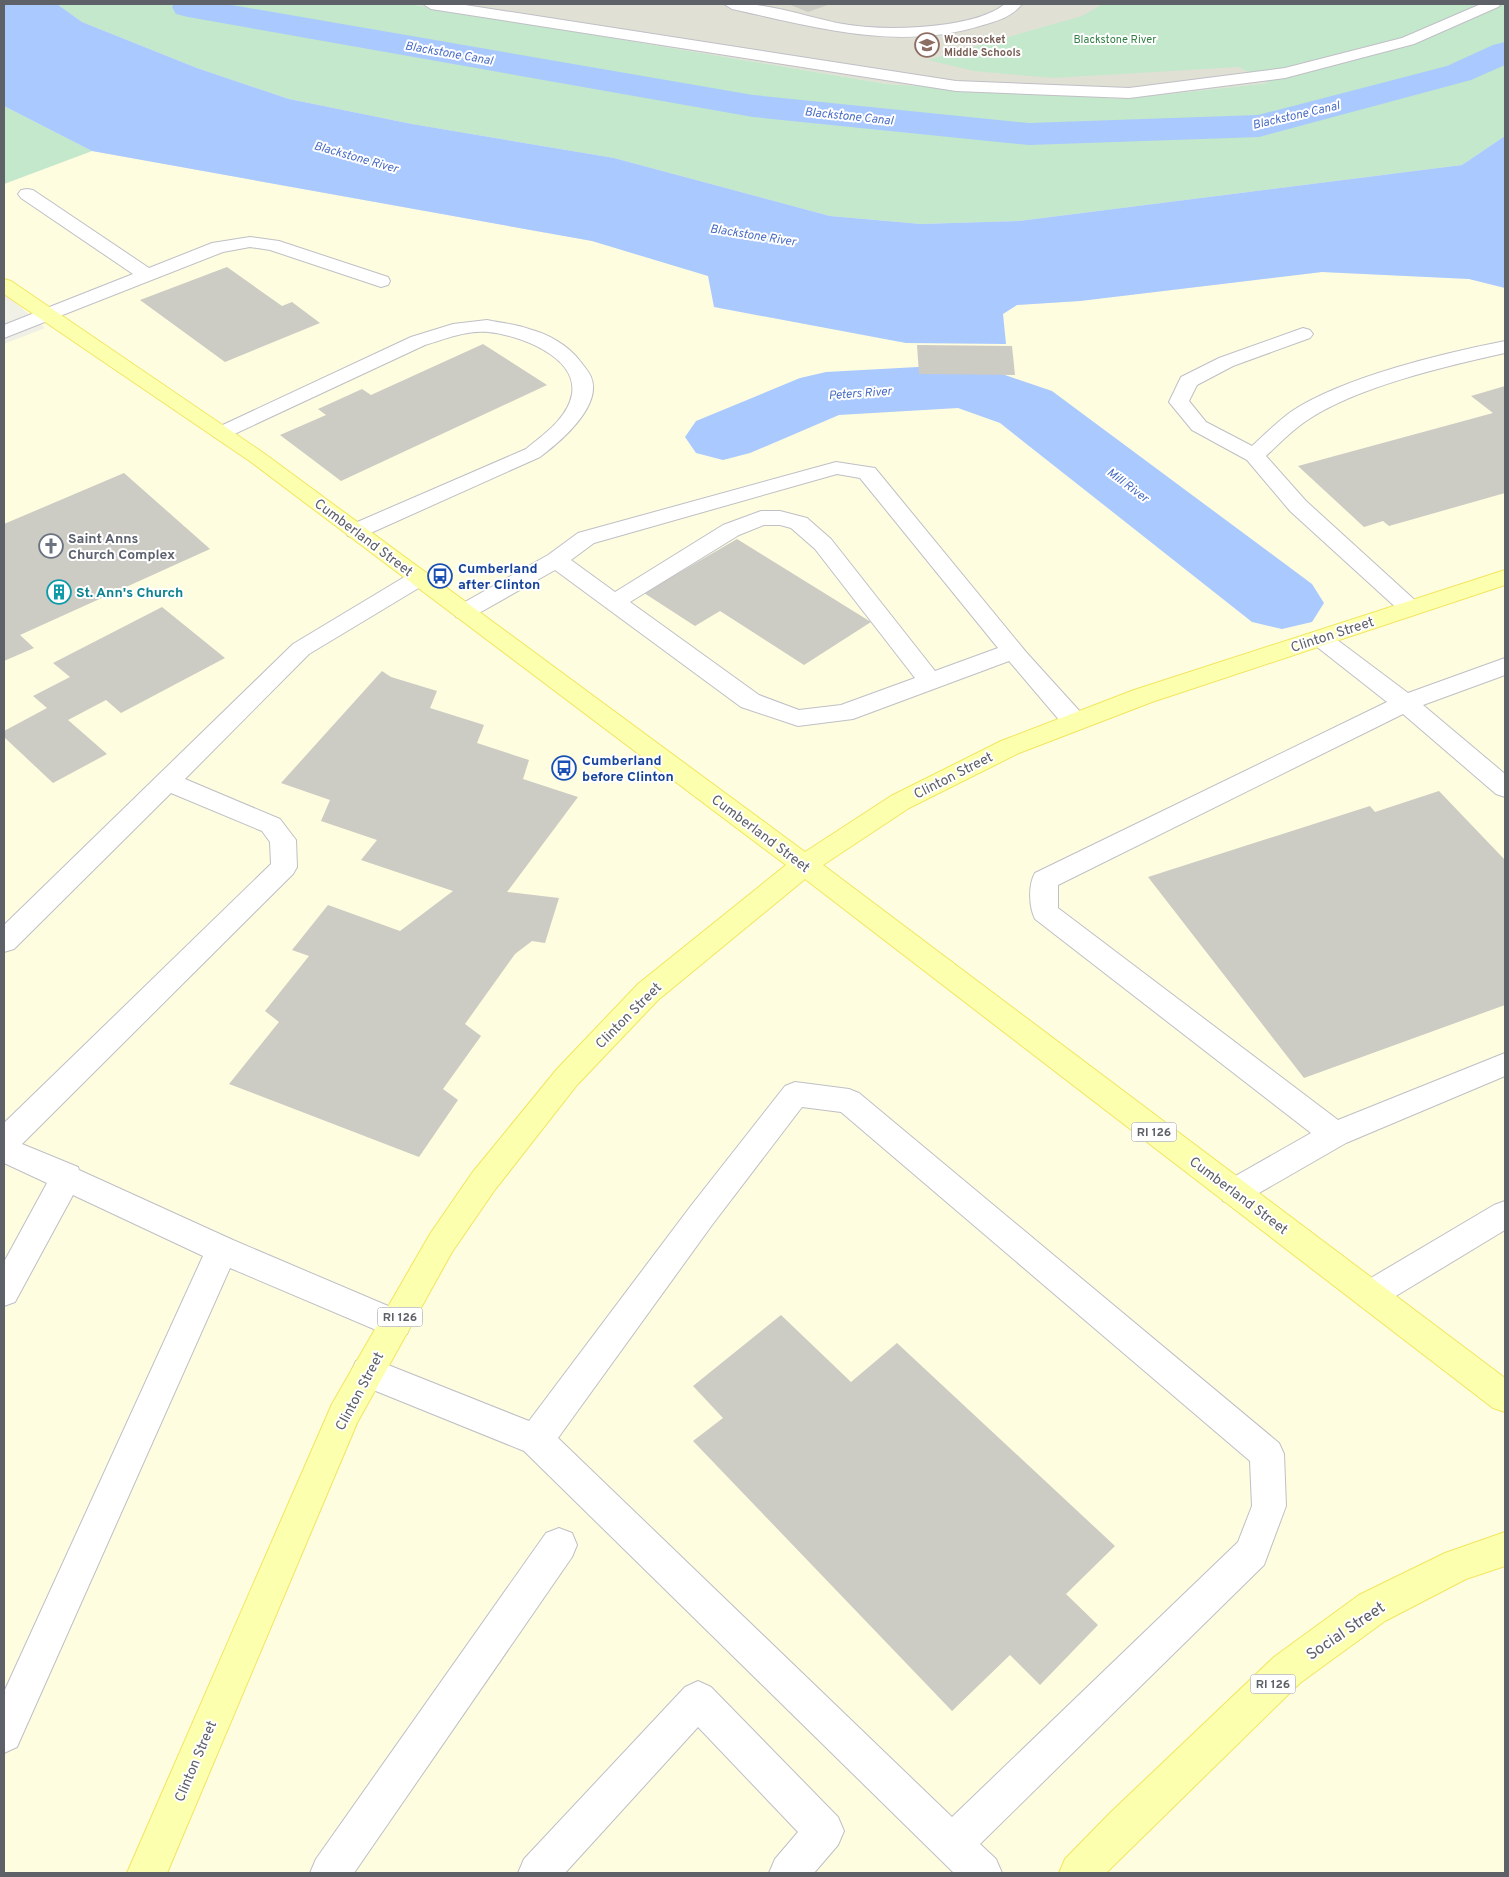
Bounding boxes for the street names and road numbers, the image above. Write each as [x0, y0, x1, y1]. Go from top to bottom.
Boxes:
street label: Cumberland Street [310, 496, 416, 581]
street label: Clinton Street [1289, 614, 1376, 657]
street label: Clinton Street [911, 749, 996, 804]
street label: Cumberland Street [707, 792, 813, 877]
street label: Clinton Street [592, 979, 666, 1053]
road number: RI 126 [1132, 1122, 1176, 1142]
street label: Cumberland Street [1185, 1154, 1291, 1239]
road number: RI 126 [378, 1308, 422, 1326]
street label: Clinton Street [333, 1349, 388, 1434]
street label: Social Street [1303, 1598, 1389, 1665]
road number: RI 126 [1250, 1675, 1296, 1694]
street label: Clinton Street [172, 1718, 221, 1805]

